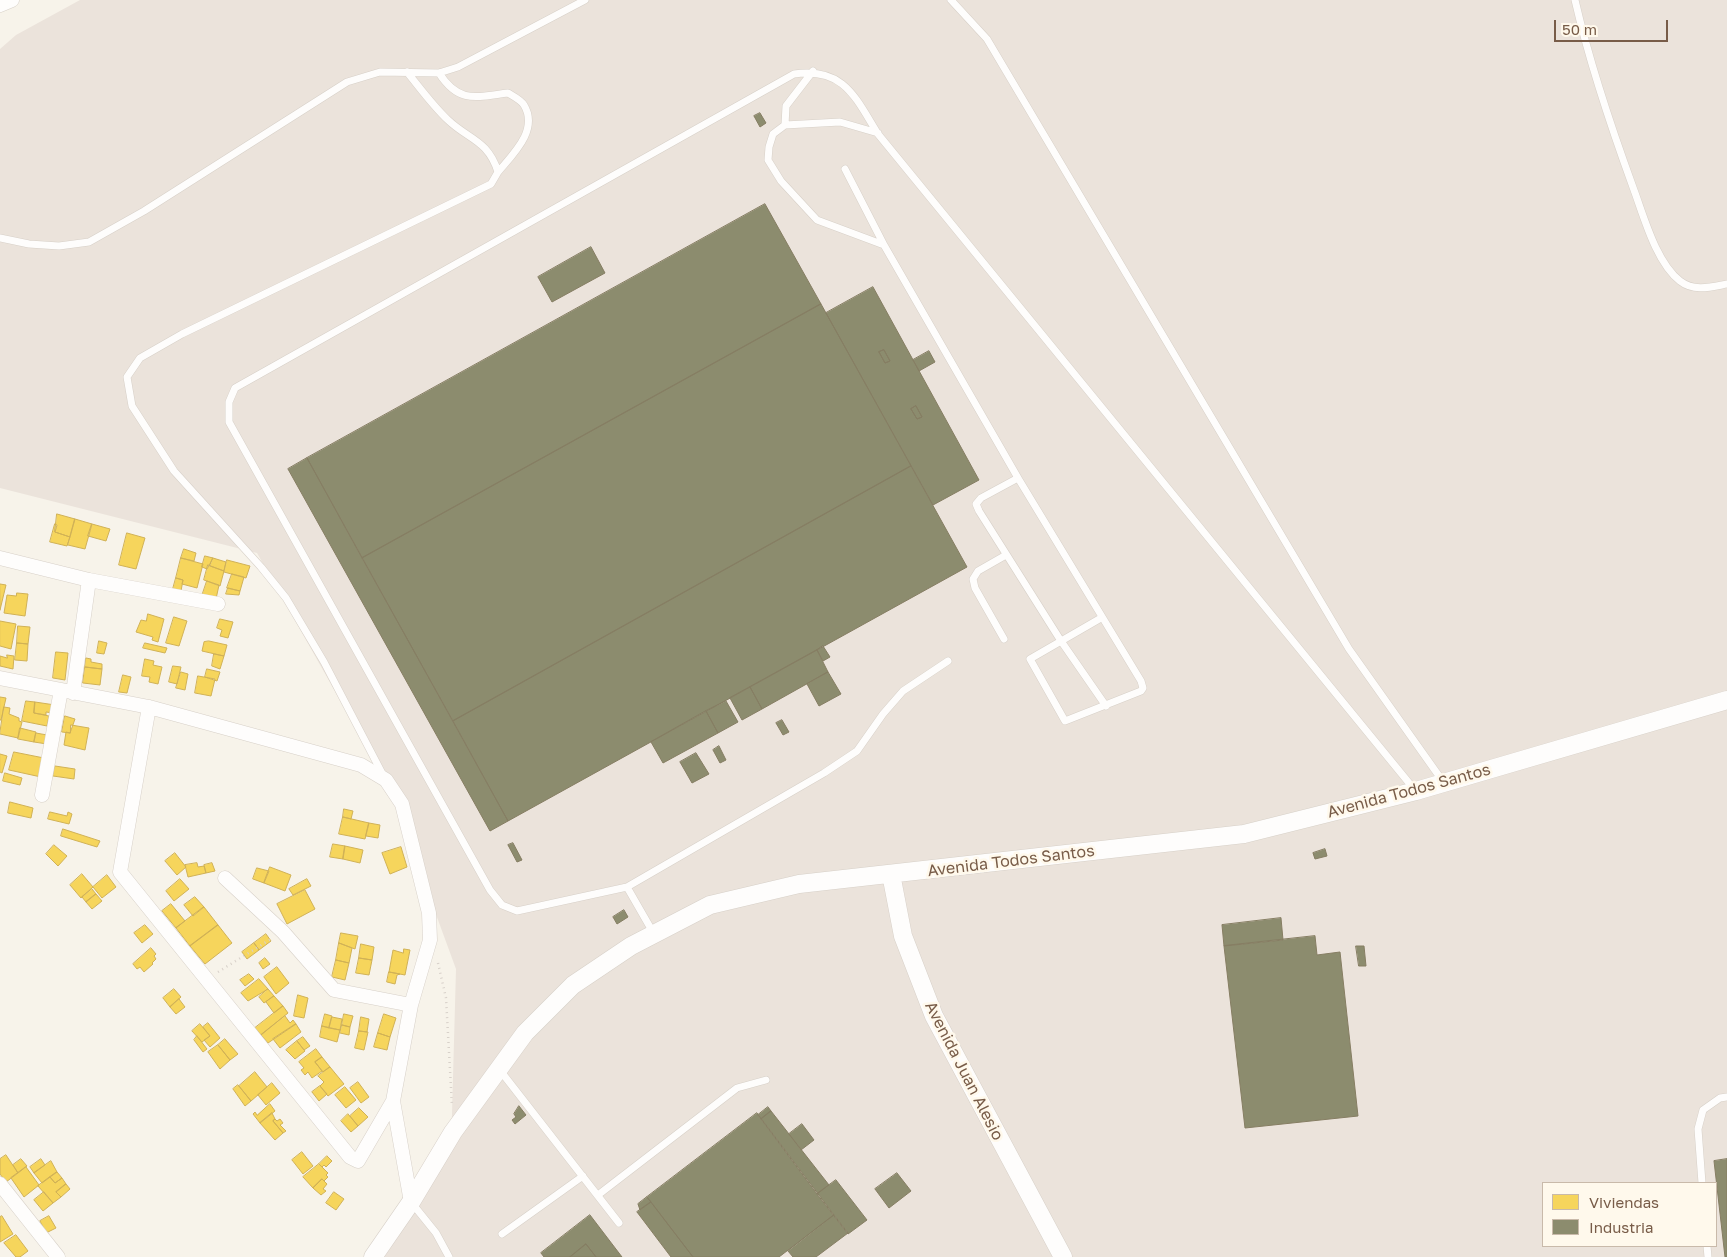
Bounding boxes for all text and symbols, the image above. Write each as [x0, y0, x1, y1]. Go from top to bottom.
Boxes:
scale bar [1557, 10, 1671, 42]
text: 50 m [1562, 20, 1597, 38]
street label: Avenida Todos Santos [1325, 760, 1493, 822]
street label: Avenida Todos Santos [926, 841, 1096, 881]
street label: Avenida Juan Alesio [921, 998, 1007, 1144]
legend [1542, 1182, 1717, 1247]
text: Viviendas [1589, 1193, 1659, 1211]
text: Industria [1589, 1218, 1654, 1236]

